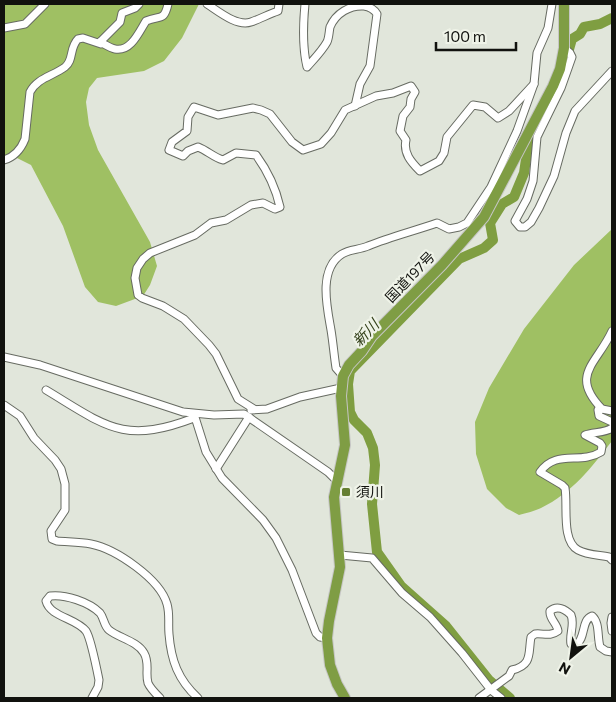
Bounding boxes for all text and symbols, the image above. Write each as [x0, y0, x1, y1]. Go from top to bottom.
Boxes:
scale bar [436, 20, 516, 52]
text: 100 m [444, 27, 486, 45]
street label: 国道197号 [381, 248, 438, 306]
water label: 新川 [348, 314, 384, 349]
place label: 須川 [356, 483, 384, 500]
marker: 須川 [340, 486, 352, 498]
north arrow [546, 632, 596, 682]
text: N [556, 659, 573, 679]

